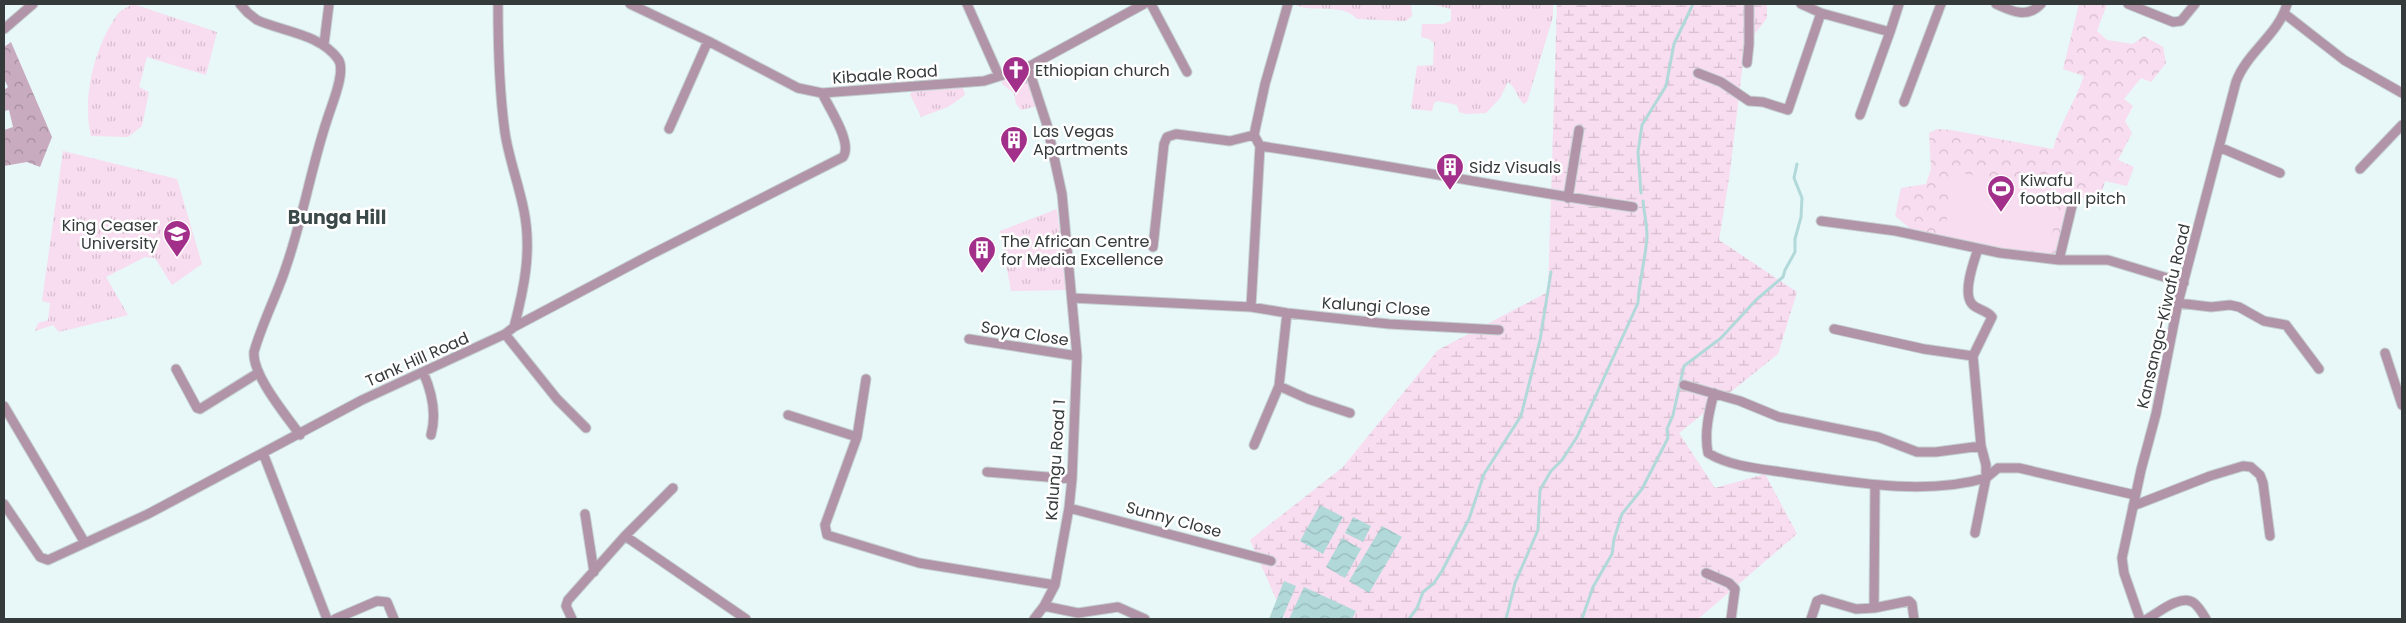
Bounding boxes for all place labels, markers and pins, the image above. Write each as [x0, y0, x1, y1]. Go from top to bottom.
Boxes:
church icon: Ethiopian church [1001, 55, 1031, 94]
place label: Ethiopian church [1035, 59, 1170, 82]
place label: Las Vegas Apartments [1033, 120, 1128, 161]
building icon: Las Vegas Apartments [999, 125, 1029, 164]
building icon: Sidz Visuals [1435, 152, 1465, 191]
place label: Sidz Visuals [1469, 156, 1561, 179]
place label: Kiwafu football pitch [2020, 169, 2126, 210]
sports icon: Kiwafu football pitch [1986, 174, 2016, 213]
place label: King Ceaser University [62, 214, 158, 255]
school or university icon: King Ceaser University [162, 219, 192, 258]
place label: The African Centre for Media Excellence [1001, 230, 1164, 271]
building icon: The African Centre for Media Excellence [967, 235, 997, 274]

